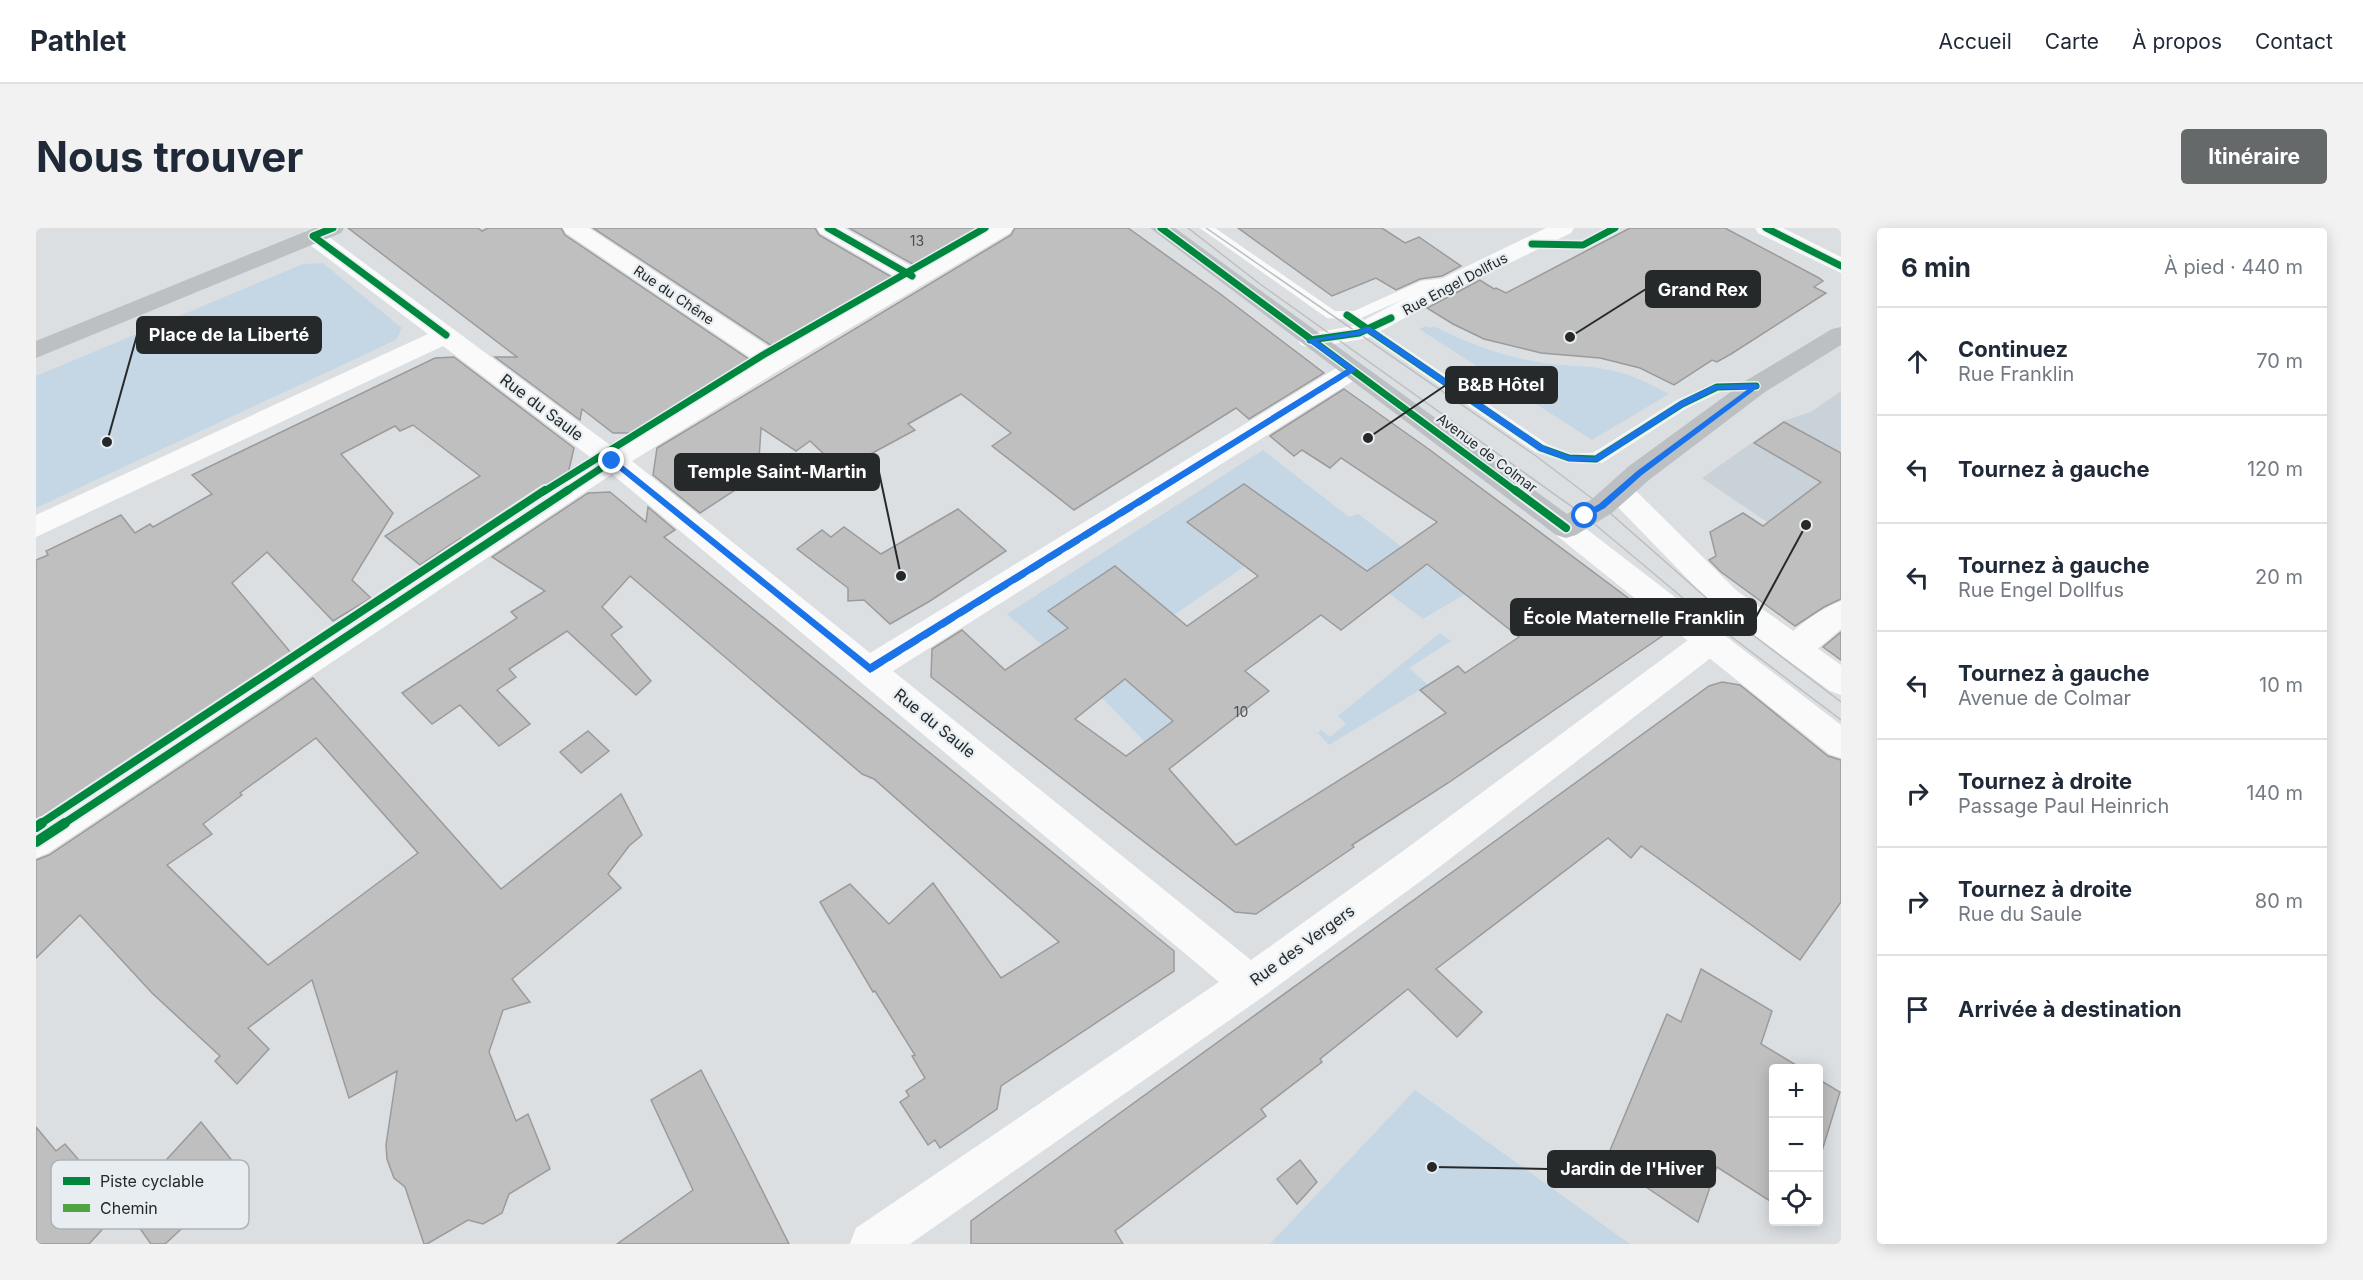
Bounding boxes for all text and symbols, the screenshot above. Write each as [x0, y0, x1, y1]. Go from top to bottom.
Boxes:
text: Pathlet [30, 24, 126, 58]
text: Accueil [1938, 29, 2012, 54]
text: Carte [2045, 29, 2099, 54]
text: À propos [2132, 29, 2222, 54]
text: Contact [2255, 29, 2333, 54]
button: Itinéraire [2181, 129, 2327, 184]
text: Nous trouver [36, 131, 303, 182]
house number: 13 [910, 232, 924, 249]
street label: Rue Engel Dollfus [1399, 249, 1510, 318]
text: 6 min [1901, 252, 1971, 283]
text: À pied · 440 m [2164, 255, 2303, 279]
street label: Rue du Chêne [631, 261, 718, 328]
callout: Grand Rex [1646, 271, 1760, 307]
text: Grand Rex [1658, 279, 1749, 300]
callout: Place de la Liberté [137, 317, 321, 353]
text: Place de la Liberté [149, 324, 309, 345]
text: Continuez [1958, 336, 2068, 362]
icon: ahead [1901, 345, 1934, 378]
text: 70 m [2256, 349, 2303, 373]
text: Rue Franklin [1958, 362, 2074, 386]
callout: B&B Hôtel [1446, 367, 1557, 403]
street label: Rue du Saule [496, 369, 588, 445]
text: B&B Hôtel [1458, 374, 1544, 395]
street label: Avenue de Colmar [1434, 409, 1541, 496]
route end [598, 447, 624, 473]
icon: left [1901, 453, 1934, 486]
callout: Temple Saint-Martin [675, 454, 879, 490]
text: Tournez à gauche [1958, 456, 2150, 482]
text: 120 m [2247, 457, 2303, 481]
text: Temple Saint-Martin [687, 461, 867, 482]
route start [1571, 502, 1597, 528]
text: Tournez à gauche [1958, 552, 2150, 578]
icon: left [1901, 561, 1934, 594]
text: 20 m [2255, 565, 2303, 589]
text: Rue Engel Dollfus [1958, 578, 2124, 602]
callout: École Maternelle Franklin [1511, 599, 1756, 635]
text: École Maternelle Franklin [1523, 607, 1745, 628]
text: Tournez à gauche [1958, 660, 2150, 686]
icon: left [1901, 669, 1934, 702]
text: 10 m [2259, 673, 2303, 697]
street label: Rue du Saule [890, 684, 980, 762]
text: Avenue de Colmar [1958, 686, 2131, 710]
house number: 10 [1234, 703, 1248, 720]
text: Tournez à droite [1958, 768, 2132, 794]
icon: right [1901, 777, 1934, 810]
text: 140 m [2246, 781, 2303, 805]
text: Passage Paul Heinrich [1958, 794, 2169, 818]
text: Tournez à droite [1958, 876, 2132, 902]
icon: right [1901, 885, 1934, 918]
text: 80 m [2255, 889, 2303, 913]
street label: Rue des Vergers [1246, 900, 1358, 990]
text: Rue du Saule [1958, 902, 2082, 926]
icon: arrive [1901, 993, 1934, 1026]
text: Arrivée à destination [1958, 996, 2182, 1022]
map controls [1769, 1064, 1823, 1226]
button: + [1769, 1064, 1823, 1118]
button: − [1769, 1118, 1823, 1172]
callout: Jardin de l'Hiver [1548, 1151, 1715, 1187]
text: Jardin de l'Hiver [1560, 1158, 1704, 1179]
legend [51, 1160, 249, 1229]
text: Piste cyclable [100, 1171, 204, 1191]
button: locate [1769, 1172, 1823, 1226]
text: Chemin [100, 1198, 158, 1218]

